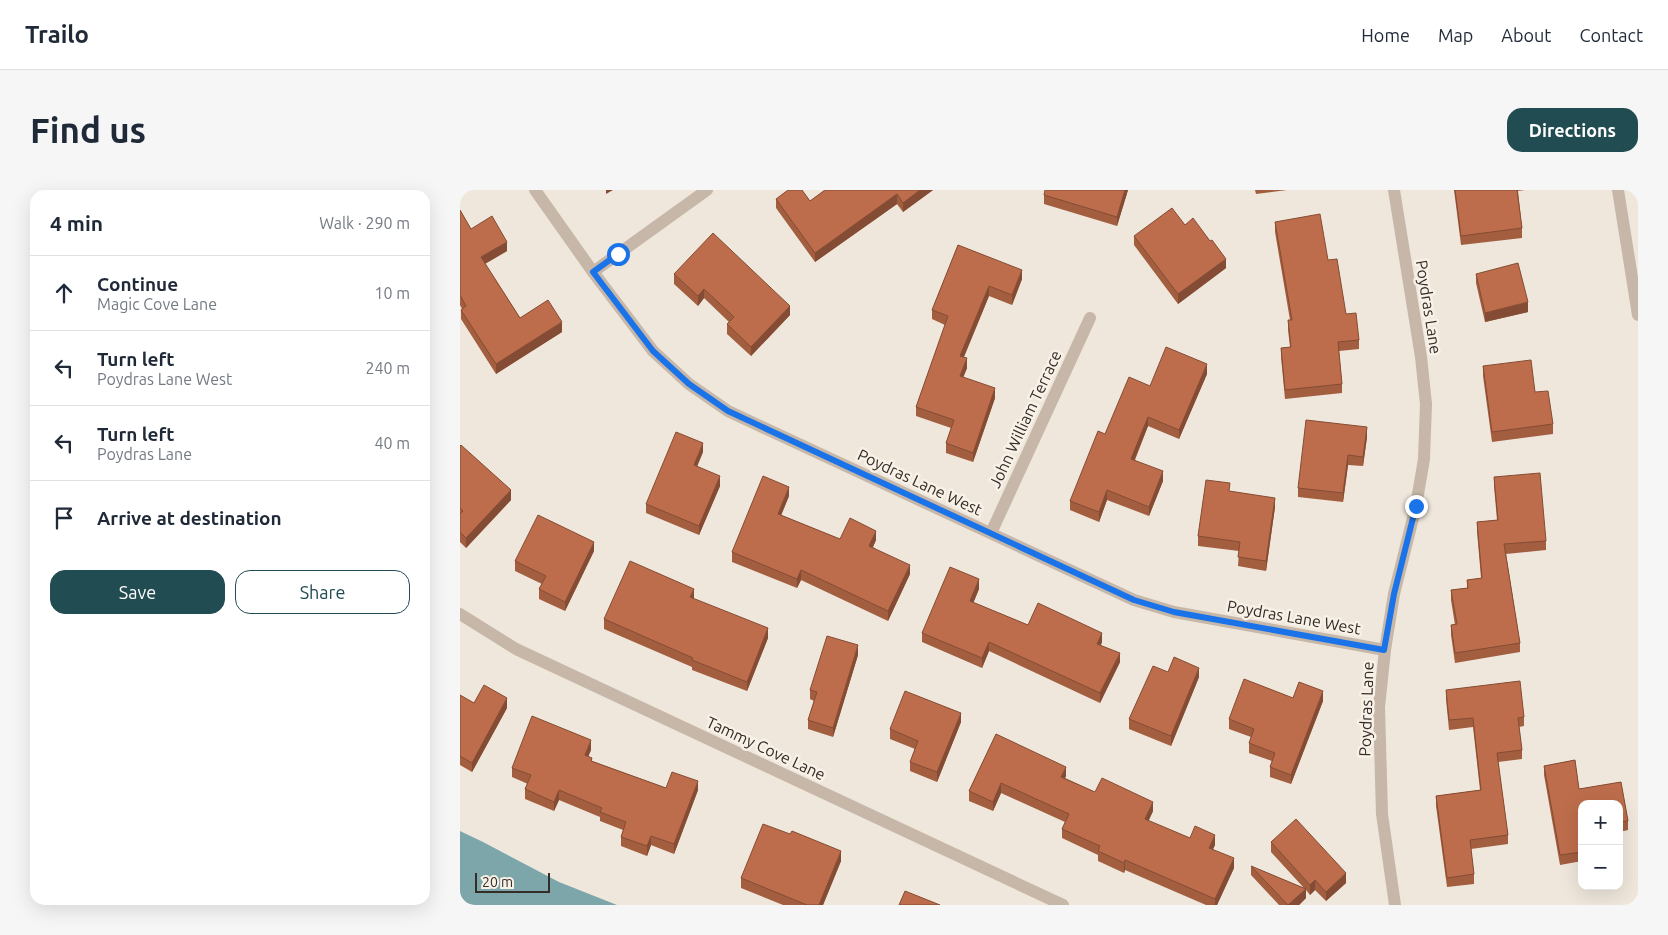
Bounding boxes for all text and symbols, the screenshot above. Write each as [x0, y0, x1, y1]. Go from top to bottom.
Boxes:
text: Trailo [25, 21, 89, 48]
text: Home [1361, 25, 1410, 45]
text: Map [1438, 25, 1473, 45]
text: About [1501, 25, 1551, 45]
text: Contact [1579, 25, 1643, 45]
button: Directions [1507, 108, 1638, 152]
text: Find us [30, 110, 146, 150]
text: 4 min [50, 211, 103, 235]
text: Walk · 290 m [319, 214, 410, 232]
route start [607, 243, 630, 266]
street label: Poydras Lane [1413, 259, 1445, 355]
text: Continue [97, 273, 178, 295]
icon: ahead [50, 279, 78, 307]
text: 10 m [374, 284, 410, 302]
text: Magic Cove Lane [97, 295, 217, 313]
street label: John William Terrace [985, 347, 1065, 491]
text: Turn left [97, 348, 175, 370]
icon: left [50, 354, 78, 382]
text: 240 m [365, 359, 410, 377]
text: Poydras Lane West [97, 370, 232, 388]
text: Turn left [97, 423, 175, 445]
icon: left [50, 429, 78, 457]
text: 40 m [374, 434, 410, 452]
text: Poydras Lane [97, 445, 192, 463]
street label: Poydras Lane West [855, 445, 986, 519]
route end [1405, 495, 1428, 518]
icon: arrive [50, 504, 78, 532]
text: Arrive at destination [97, 507, 282, 529]
button: Save [50, 570, 225, 614]
button: Share [235, 570, 410, 614]
street label: Poydras Lane West [1226, 596, 1363, 638]
street label: Poydras Lane [1355, 661, 1377, 757]
street label: Tammy Cove Lane [704, 713, 828, 783]
map controls [1578, 800, 1623, 890]
button: + [1578, 800, 1623, 845]
button: − [1578, 845, 1623, 890]
scale bar [475, 870, 550, 893]
text: 20 m [482, 874, 513, 890]

